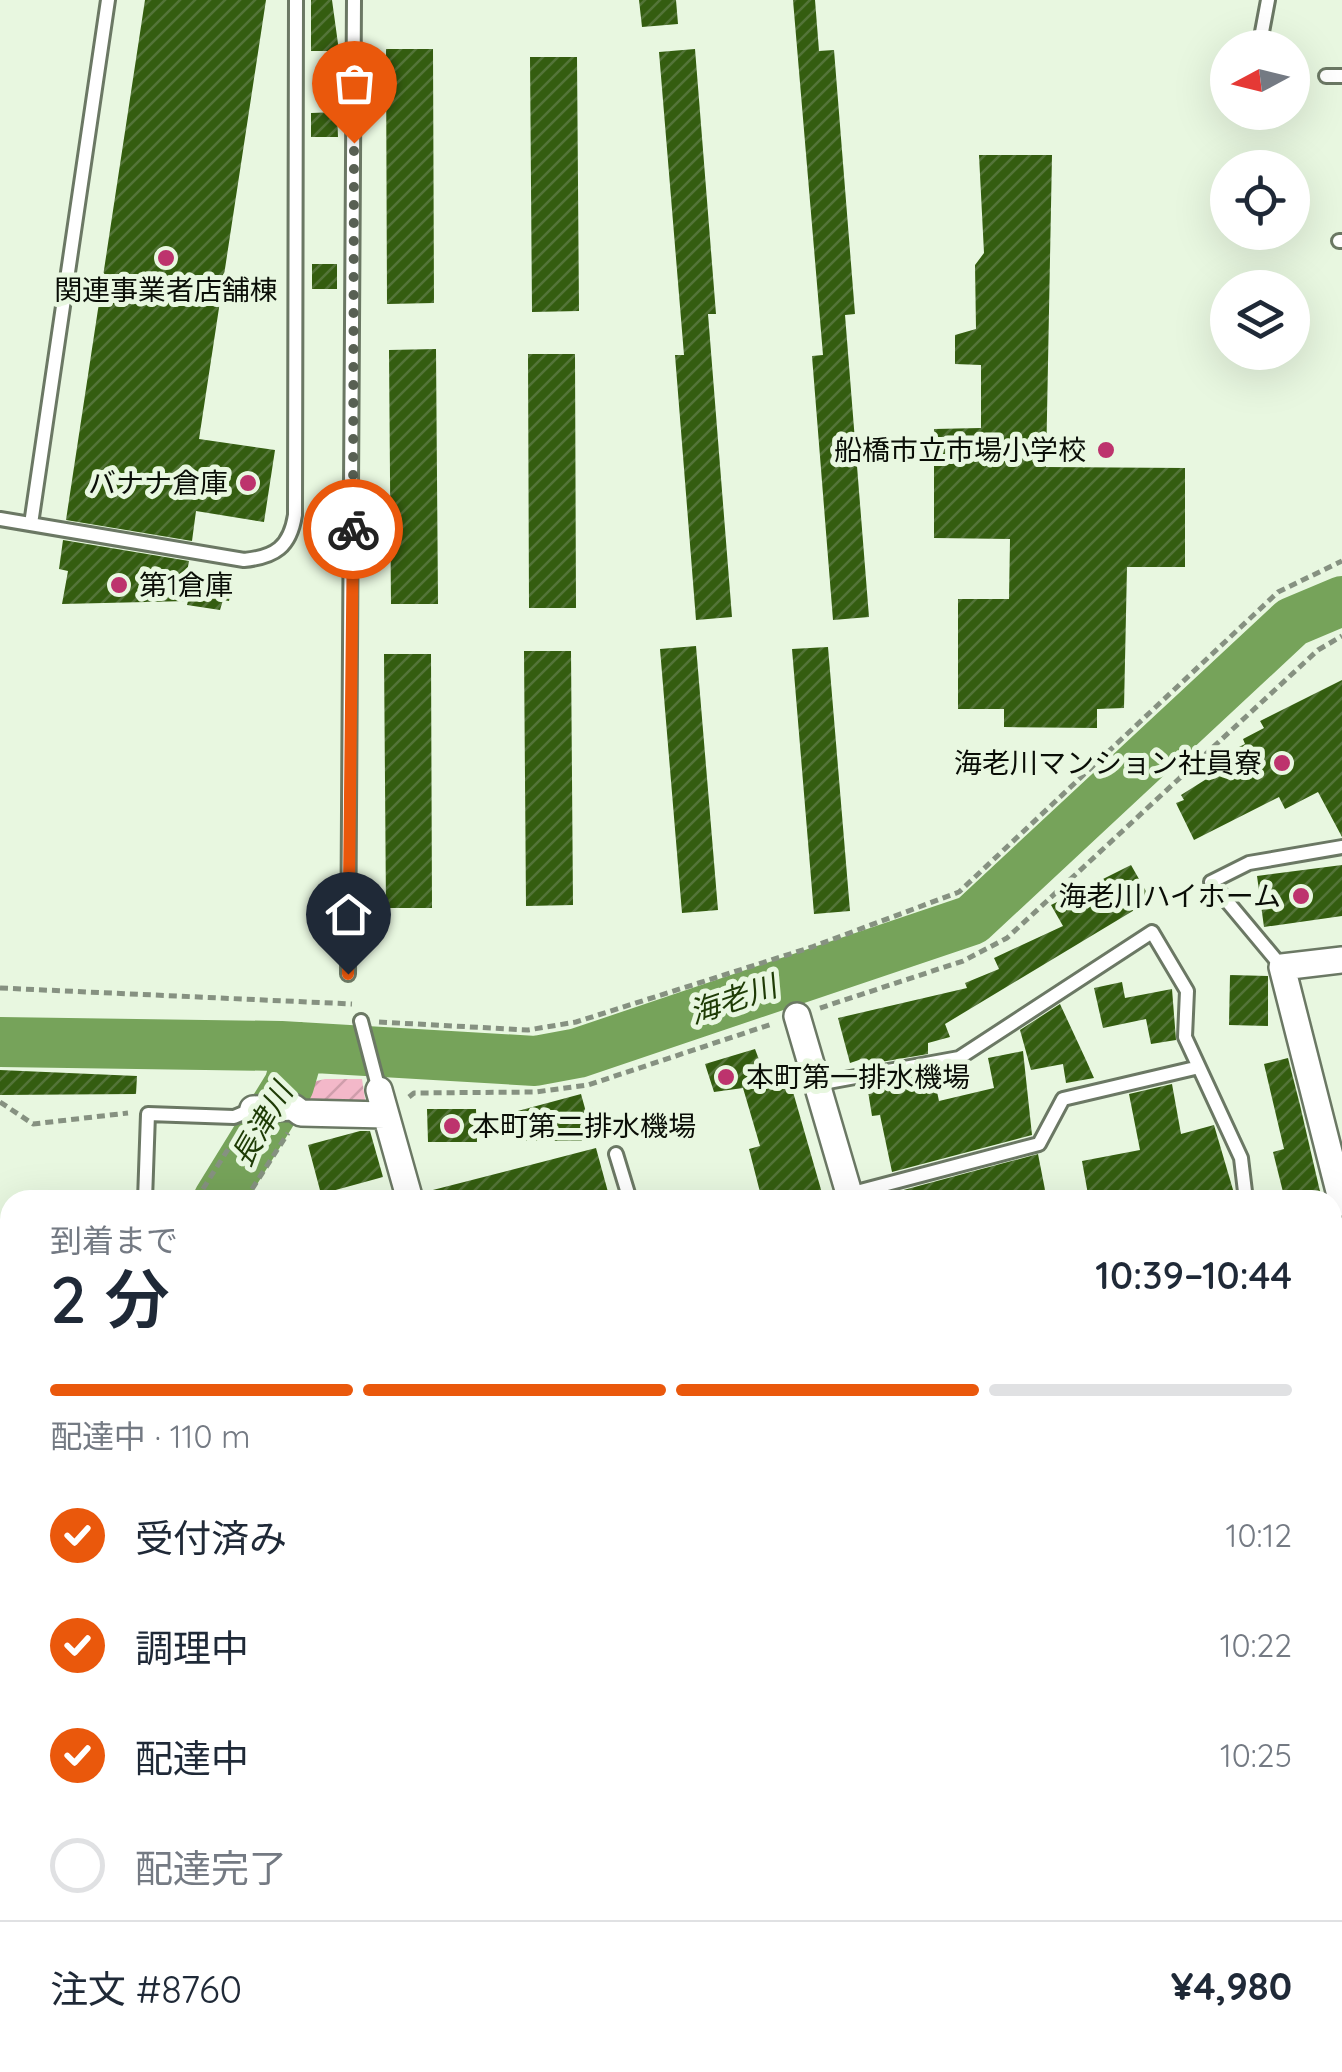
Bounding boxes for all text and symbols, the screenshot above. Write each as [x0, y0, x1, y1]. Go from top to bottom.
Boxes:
north arrow [1210, 30, 1310, 130]
map controls [1210, 30, 1310, 370]
pin [312, 41, 397, 144]
icon: bag [327, 56, 382, 111]
button: locate [1210, 150, 1310, 250]
marker: 関連事業者店舗棟 [155, 247, 177, 269]
button: layers [1210, 270, 1310, 370]
place label: 関連事業者店舗棟 [54, 272, 278, 307]
place label: 船橋市立市場小学校 [834, 432, 1086, 467]
marker: 船橋市立市場小学校 [1095, 439, 1117, 461]
place label: バナナ倉庫 [88, 465, 228, 500]
marker: バナナ倉庫 [237, 472, 259, 494]
courier [303, 479, 403, 579]
icon: bike [326, 502, 381, 557]
place label: 第1倉庫 [139, 567, 233, 602]
marker: 第1倉庫 [108, 574, 130, 596]
place label: 海老川マンション社員寮 [954, 745, 1262, 780]
marker: 海老川マンション社員寮 [1271, 752, 1293, 774]
pin [306, 872, 391, 975]
place label: 海老川ハイホーム [1058, 878, 1281, 913]
marker: 海老川ハイホーム [1290, 885, 1312, 907]
icon: home [321, 887, 376, 942]
water label: 海老川 [684, 965, 784, 1032]
place label: 本町第一排水機場 [746, 1059, 970, 1094]
marker: 本町第一排水機場 [715, 1066, 737, 1088]
water label: 長津川 [222, 1073, 302, 1173]
place label: 本町第二排水機場 [472, 1108, 696, 1143]
marker: 本町第二排水機場 [441, 1115, 463, 1137]
text: 到着まで [50, 1220, 178, 1260]
text: 10:39–10:44 [1095, 1251, 1292, 1299]
text: 2 分 [50, 1258, 170, 1339]
text: 配達中 · 110 m [50, 1416, 250, 1456]
icon: check [50, 1508, 105, 1563]
text: 受付済み [135, 1514, 287, 1562]
text: 10:12 [1226, 1515, 1292, 1555]
icon: check [50, 1618, 105, 1673]
text: 調理中 [135, 1624, 249, 1672]
text: 10:22 [1220, 1625, 1292, 1665]
icon: check [50, 1728, 105, 1783]
text: 配達中 [135, 1734, 249, 1782]
text: 10:25 [1220, 1735, 1292, 1775]
text: 配達完了 [135, 1844, 287, 1892]
text: ¥4,980 [1171, 1962, 1292, 2010]
text: 注文 #8760 [50, 1965, 242, 2013]

